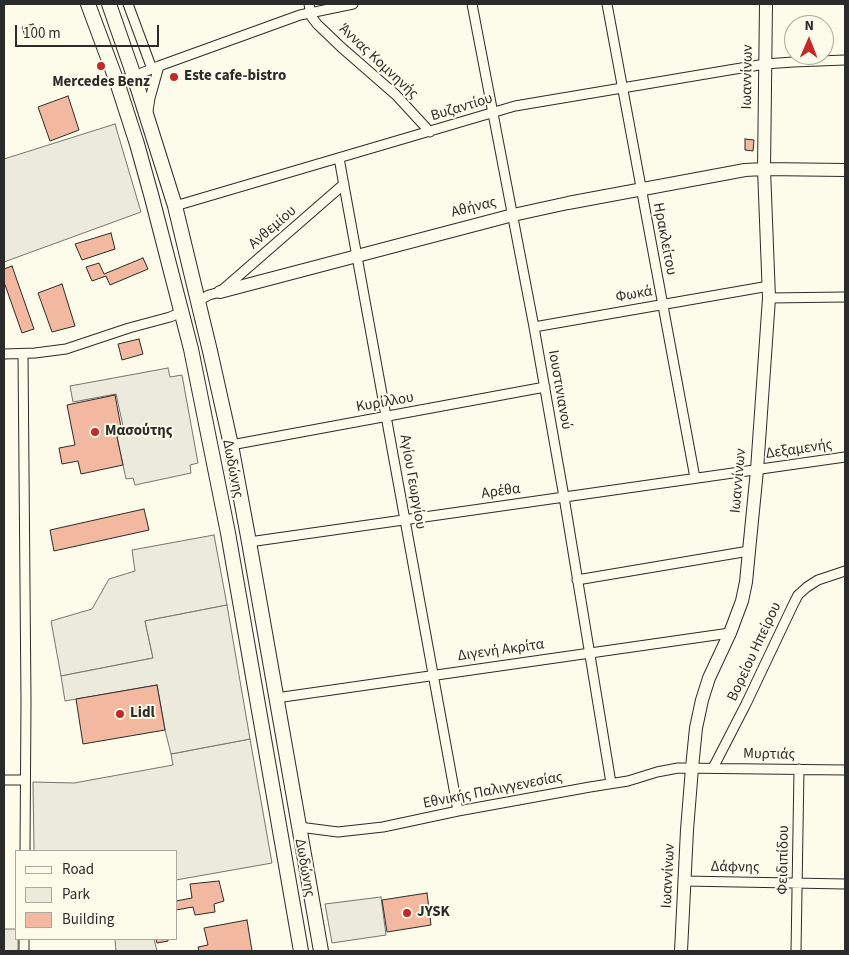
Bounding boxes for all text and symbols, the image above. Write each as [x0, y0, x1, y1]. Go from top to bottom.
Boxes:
scale bar [18, 15, 161, 47]
north arrow [784, 15, 834, 65]
text: N [804, 16, 814, 36]
street label: Άννας Κομνηνής [335, 21, 421, 103]
text: 100 m [23, 23, 61, 44]
street label: Ιωαννίνων [738, 44, 758, 110]
marker: Mercedes Benz [95, 60, 107, 72]
place label: Este cafe-bistro [184, 68, 286, 86]
marker: Este cafe-bistro [168, 71, 180, 83]
place label: Mercedes Benz [52, 74, 150, 92]
street label: Βυζαντίου [429, 90, 495, 126]
street label: Αθήνας [449, 194, 499, 222]
street label: Ηρακλείτου [648, 201, 680, 277]
street label: Ανθεμίου [245, 202, 301, 254]
street label: Φωκά [614, 283, 654, 307]
street label: Ιουστινιανού [543, 349, 575, 431]
street label: Κυρίλλου [355, 389, 415, 417]
place label: Μασούτης [105, 423, 172, 441]
marker: Μασούτης [89, 426, 101, 438]
street label: Αγίου Γεωργίου [395, 433, 429, 531]
street label: Δεξαμενής [765, 436, 833, 464]
street label: Δωδώνης [218, 438, 246, 500]
street label: Ιωαννίνων [727, 448, 751, 514]
street label: Αρέθα [480, 480, 522, 504]
street label: Βορείου Ηπείρου [724, 600, 786, 704]
street label: Διγενή Ακρίτα [457, 636, 545, 666]
place label: Lidl [130, 705, 155, 723]
marker: Lidl [114, 708, 126, 720]
street label: Μυρτιάς [743, 746, 795, 764]
street label: Εθνικής Παλιγγενεσίας [422, 769, 564, 813]
street label: Φειδιπίδου [774, 825, 794, 895]
street label: Δωδώνης [290, 837, 318, 899]
street label: Ιωαννίνων [658, 843, 680, 909]
legend [15, 850, 178, 940]
text: Road [62, 859, 94, 880]
street label: Δάφνης [710, 859, 760, 877]
text: Park [62, 884, 90, 905]
place label: JYSK [417, 904, 450, 922]
marker: JYSK [401, 907, 413, 919]
text: Building [62, 909, 114, 930]

